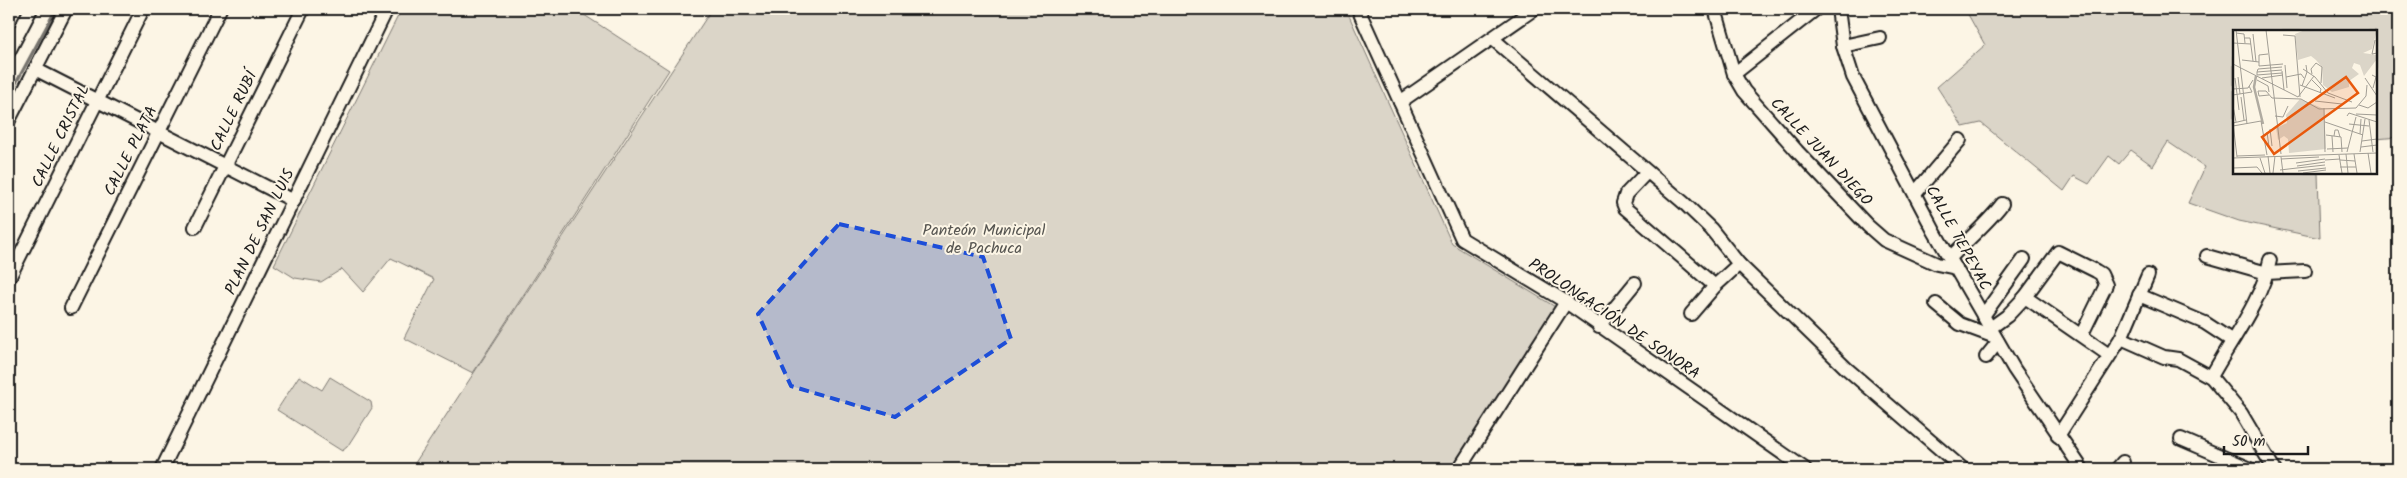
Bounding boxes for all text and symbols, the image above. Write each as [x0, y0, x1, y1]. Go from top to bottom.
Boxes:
inset map [2233, 30, 2377, 174]
street label: CALLE RUBÍ [204, 64, 266, 155]
street label: CALLE CRISTAL [25, 80, 97, 192]
street label: CALLE JUAN DIEGO [1764, 92, 1878, 212]
street label: CALLE PLATA [98, 101, 165, 200]
street label: PLAN DE SAN LUIS [219, 164, 302, 299]
street label: CALLE TEPEYAC [1919, 181, 1997, 295]
park label: Panteón Municipal de Pachuca [923, 218, 1046, 261]
street label: PROLONGACIÓN DE SONORA [1523, 252, 1705, 386]
scale bar [2224, 423, 2308, 455]
text: 50 m [2232, 430, 2266, 454]

